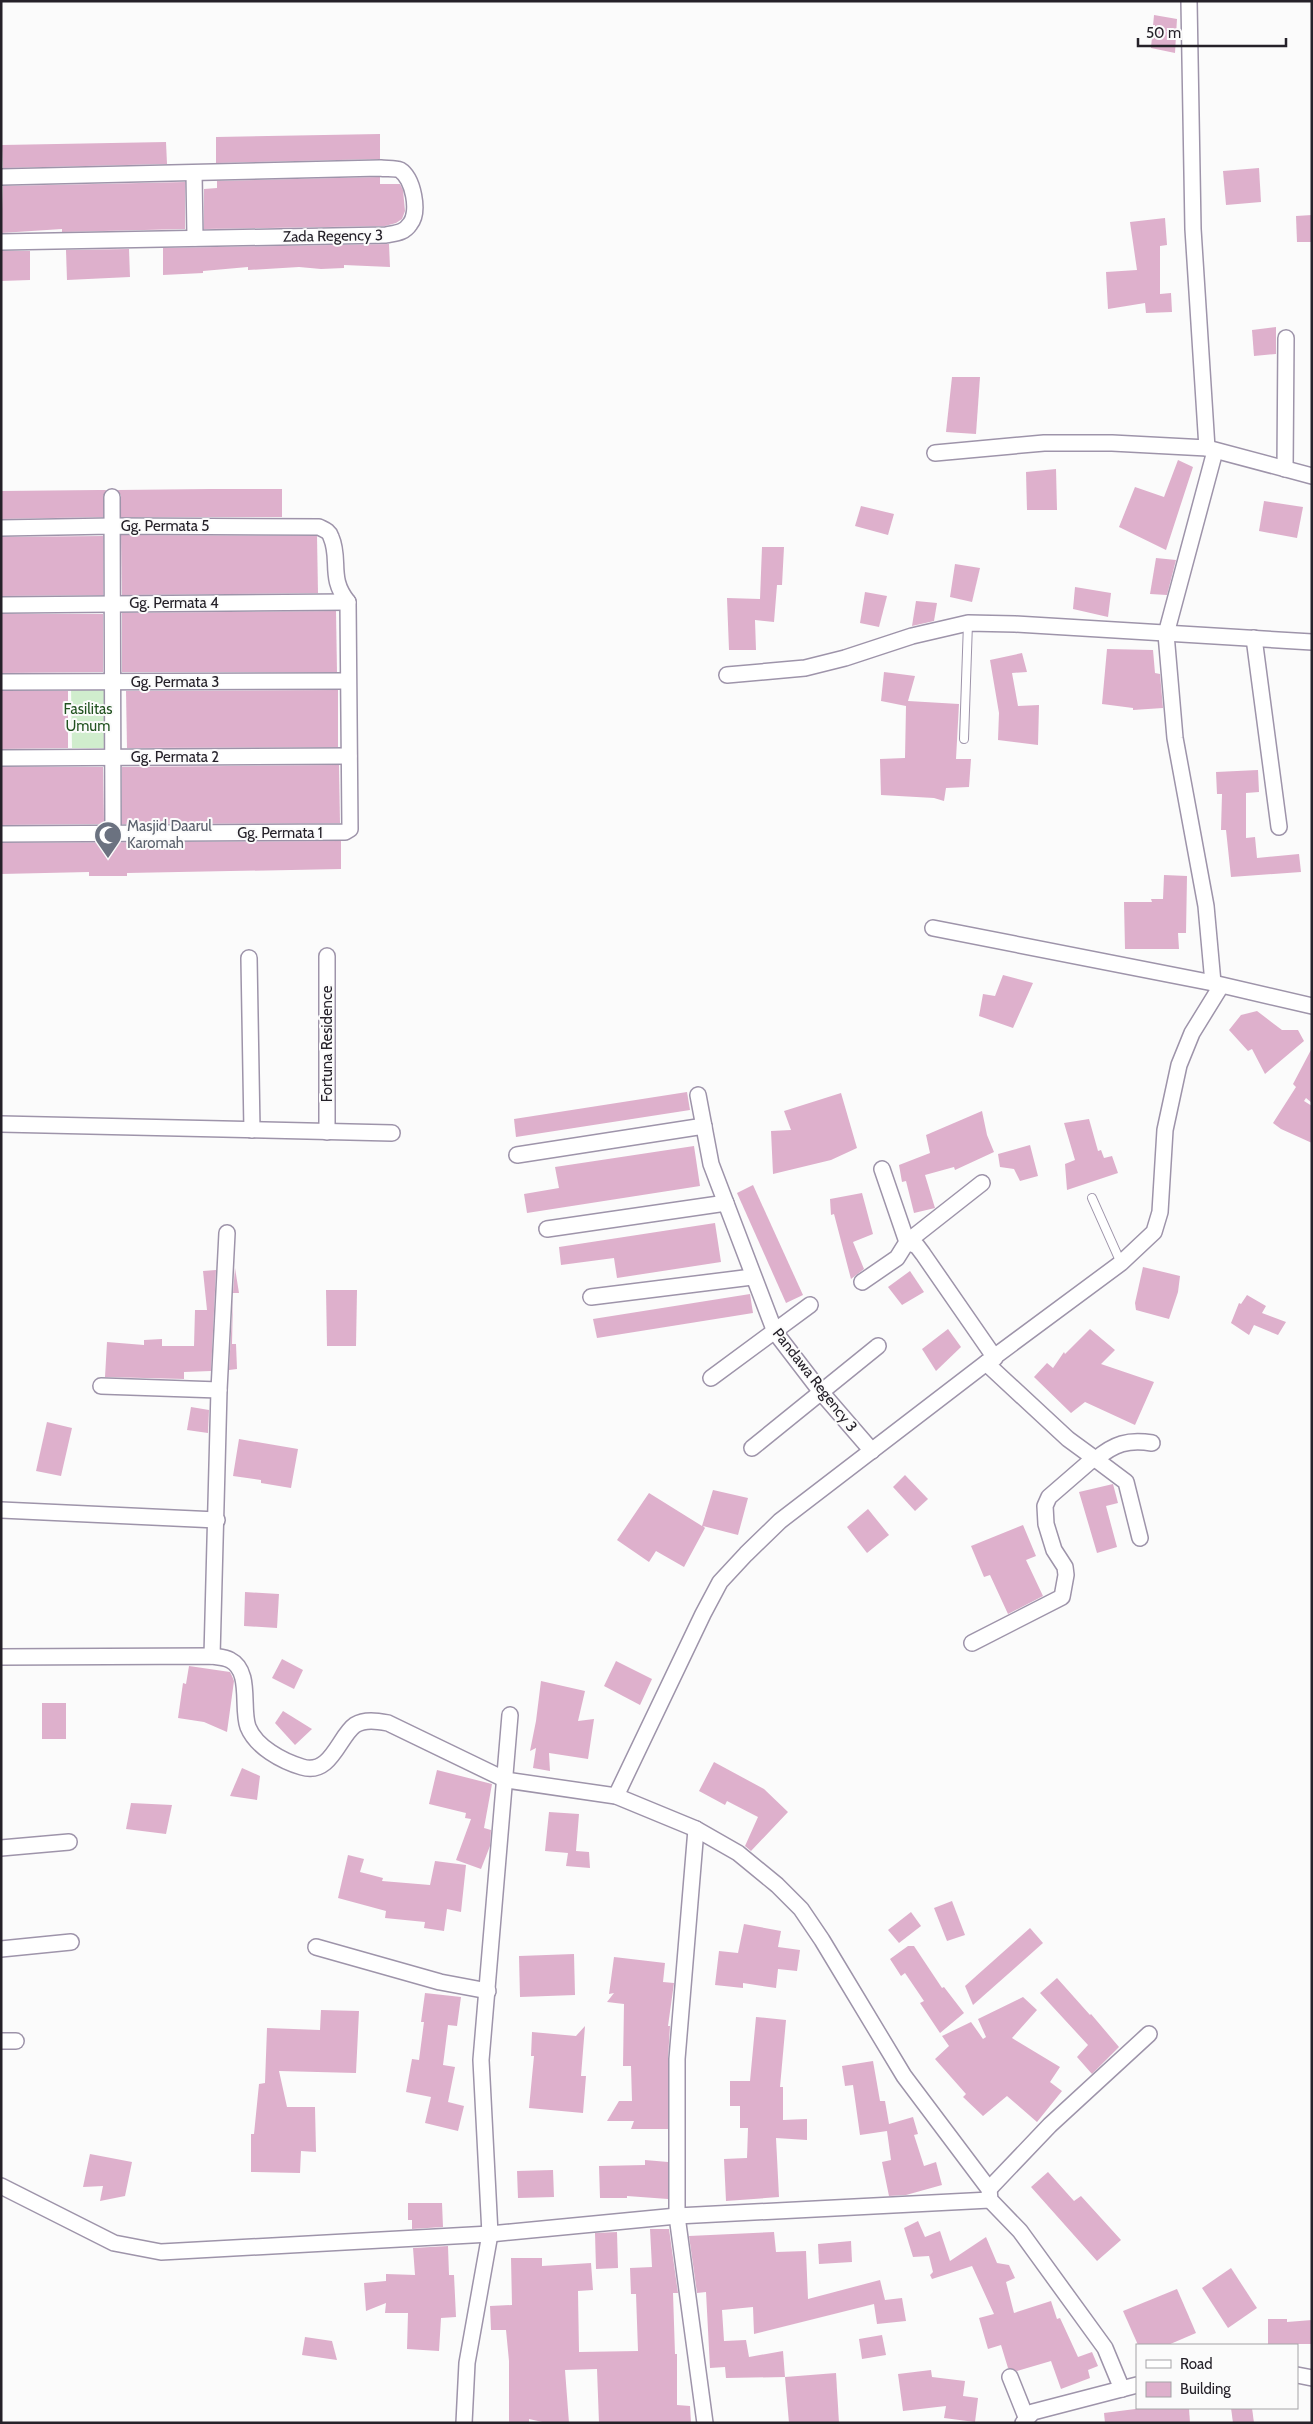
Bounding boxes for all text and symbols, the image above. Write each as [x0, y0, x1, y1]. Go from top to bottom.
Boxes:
scale bar [1138, 15, 1286, 47]
text: 50 m [1146, 24, 1181, 42]
street label: Zada Regency 3 [283, 226, 383, 246]
street label: Gg. Permata 5 [121, 517, 209, 535]
street label: Gg. Permata 4 [129, 594, 219, 612]
street label: Gg. Permata 3 [131, 673, 219, 691]
park label: Fasilitas Umum [64, 700, 112, 735]
street label: Gg. Permata 2 [131, 748, 219, 766]
place label: Masjid Daarul Karomah [127, 817, 212, 852]
mosque icon: Masjid Daarul Karomah [93, 820, 123, 859]
street label: Gg. Permata 1 [237, 824, 323, 842]
street label: Fortuna Residence [318, 985, 336, 1102]
street label: Pandawa Regency 3 [769, 1325, 861, 1435]
legend [1136, 2344, 1298, 2409]
text: Road [1180, 2355, 1213, 2373]
text: Building [1180, 2380, 1231, 2398]

